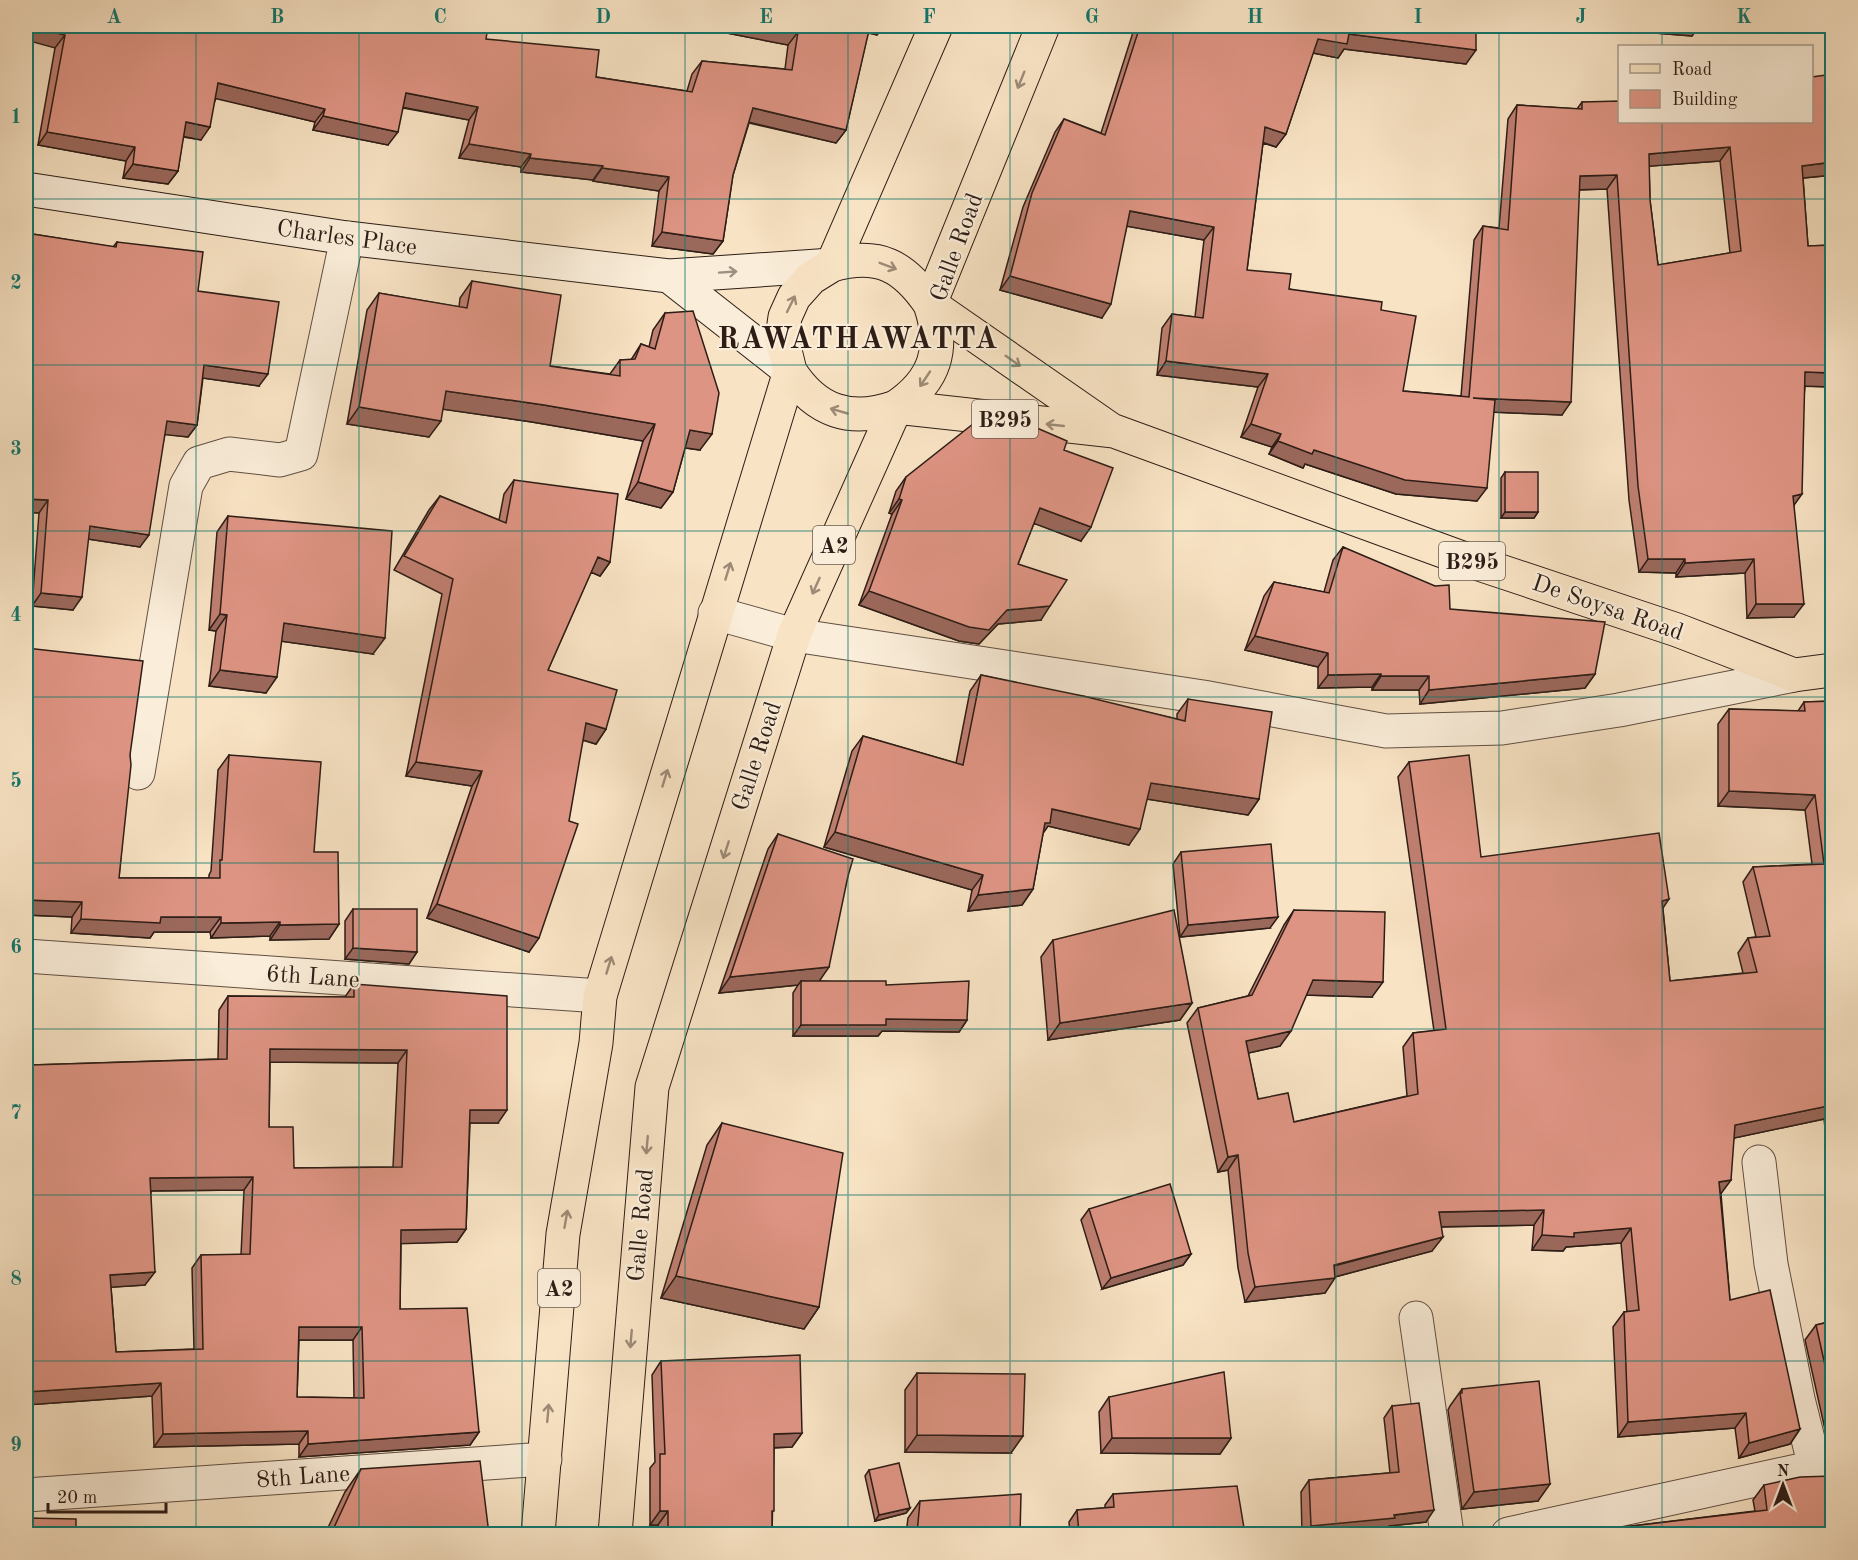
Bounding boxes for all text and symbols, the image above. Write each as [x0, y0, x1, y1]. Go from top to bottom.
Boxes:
text: A [106, 8, 122, 28]
text: B [270, 8, 284, 28]
text: C [433, 8, 447, 28]
text: D [595, 8, 611, 28]
text: E [759, 8, 773, 28]
text: F [922, 8, 936, 28]
text: G [1085, 8, 1099, 28]
text: H [1247, 8, 1263, 28]
text: I [1414, 8, 1422, 28]
text: J [1576, 8, 1587, 28]
text: K [1736, 8, 1752, 28]
legend [1618, 45, 1813, 123]
text: Road [1672, 61, 1712, 79]
one-way arrow [1015, 70, 1026, 88]
text: Building [1672, 91, 1738, 109]
text: 1 [10, 108, 22, 128]
street label: Galle Road [927, 190, 989, 305]
street label: Charles Place [275, 217, 419, 261]
one-way arrow [879, 261, 897, 272]
one-way arrow [717, 267, 737, 278]
text: 2 [10, 274, 22, 294]
one-way arrow [786, 296, 797, 314]
district label: RAWATHAWATTA [717, 325, 999, 355]
one-way arrow [1004, 355, 1021, 367]
one-way arrow [919, 371, 931, 387]
road number: B295 [972, 400, 1038, 438]
one-way arrow [830, 405, 849, 416]
one-way arrow [1046, 419, 1066, 430]
text: 3 [10, 440, 22, 460]
road number: A2 [813, 526, 855, 564]
road number: B295 [1439, 542, 1505, 580]
one-way arrow [723, 562, 734, 581]
street label: De Soysa Road [1529, 572, 1686, 646]
one-way arrow [810, 577, 821, 595]
text: 4 [10, 606, 22, 626]
street label: Galle Road [729, 699, 787, 814]
one-way arrow [660, 769, 671, 788]
text: 5 [10, 771, 22, 792]
one-way arrow [720, 840, 731, 859]
text: 6 [10, 938, 22, 958]
one-way arrow [604, 956, 615, 975]
street label: 6th Lane [265, 963, 361, 993]
text: 7 [10, 1104, 22, 1124]
one-way arrow [641, 1134, 652, 1154]
street label: Galle Road [625, 1168, 659, 1283]
one-way arrow [560, 1210, 571, 1230]
road number: A2 [538, 1269, 580, 1307]
text: 8 [10, 1270, 22, 1290]
one-way arrow [625, 1329, 636, 1349]
one-way arrow [543, 1404, 554, 1424]
text: 9 [10, 1436, 22, 1456]
north arrow [1753, 1455, 1813, 1515]
street label: 8th Lane [255, 1463, 351, 1493]
text: N [1777, 1464, 1790, 1480]
scale bar [48, 1476, 166, 1514]
text: 20 m [57, 1489, 97, 1507]

